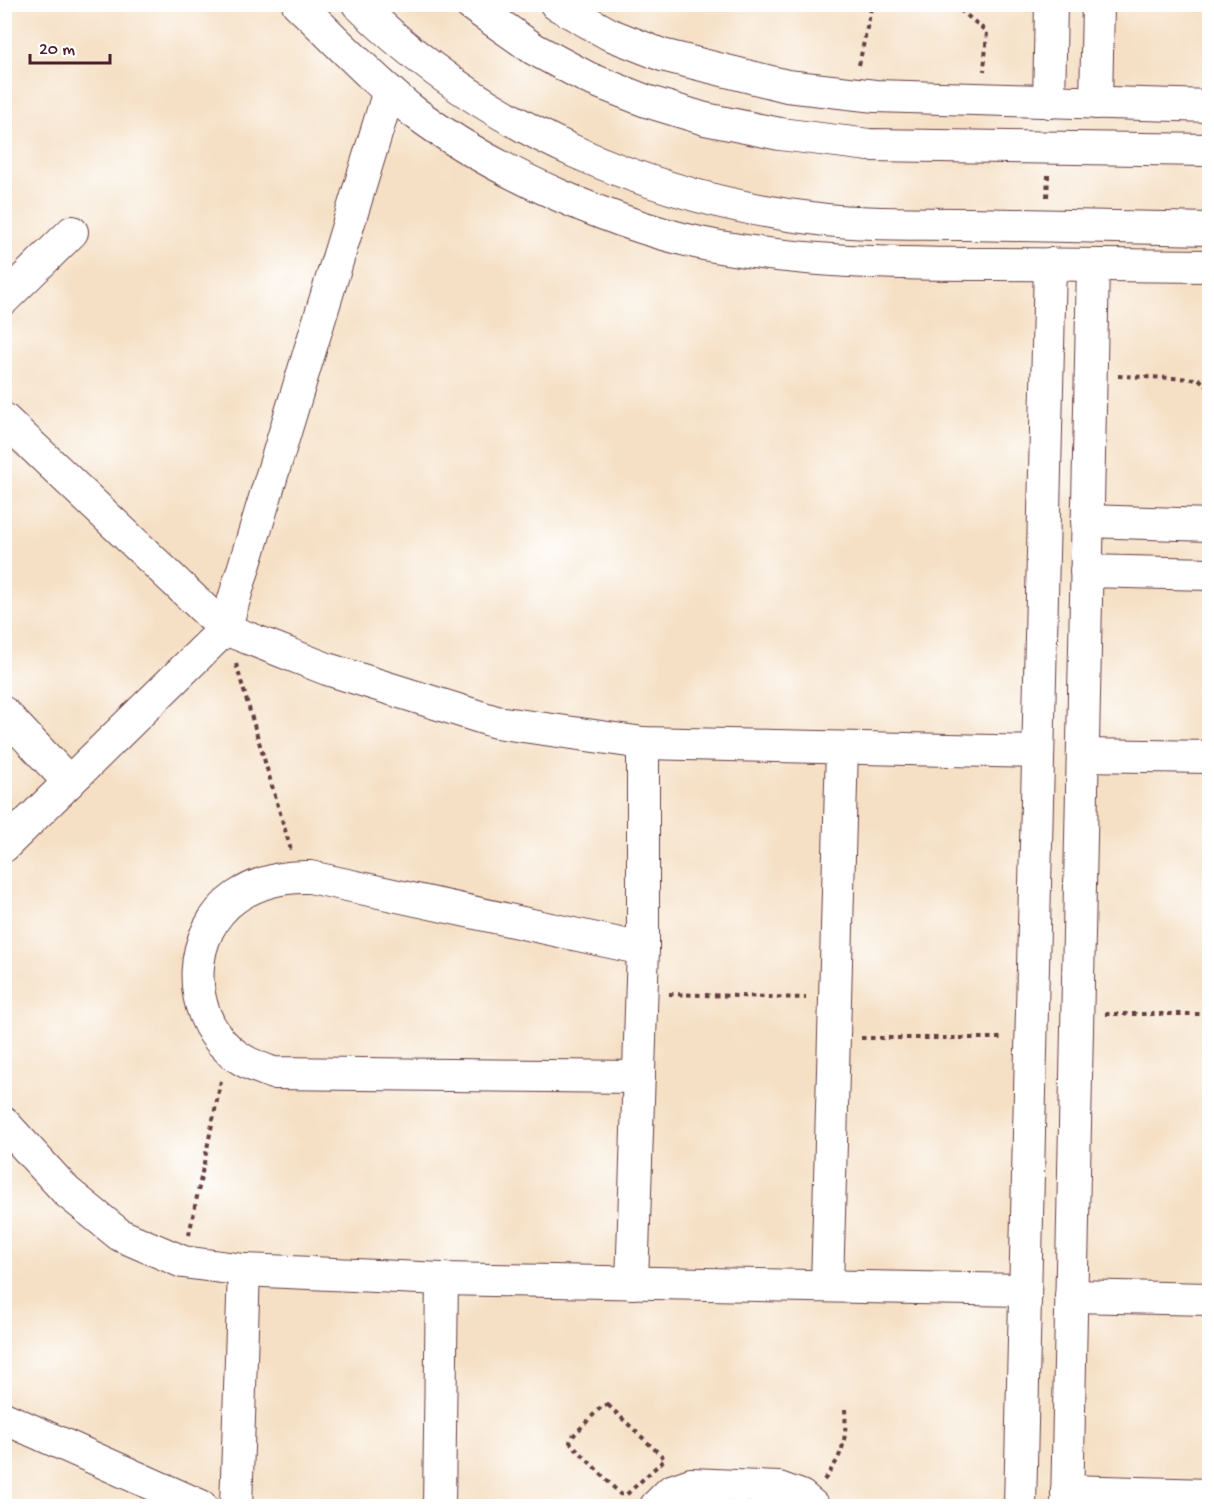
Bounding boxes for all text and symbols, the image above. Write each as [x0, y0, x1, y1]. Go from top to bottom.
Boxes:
scale bar [30, 27, 110, 65]
text: 20 m [39, 40, 75, 61]

